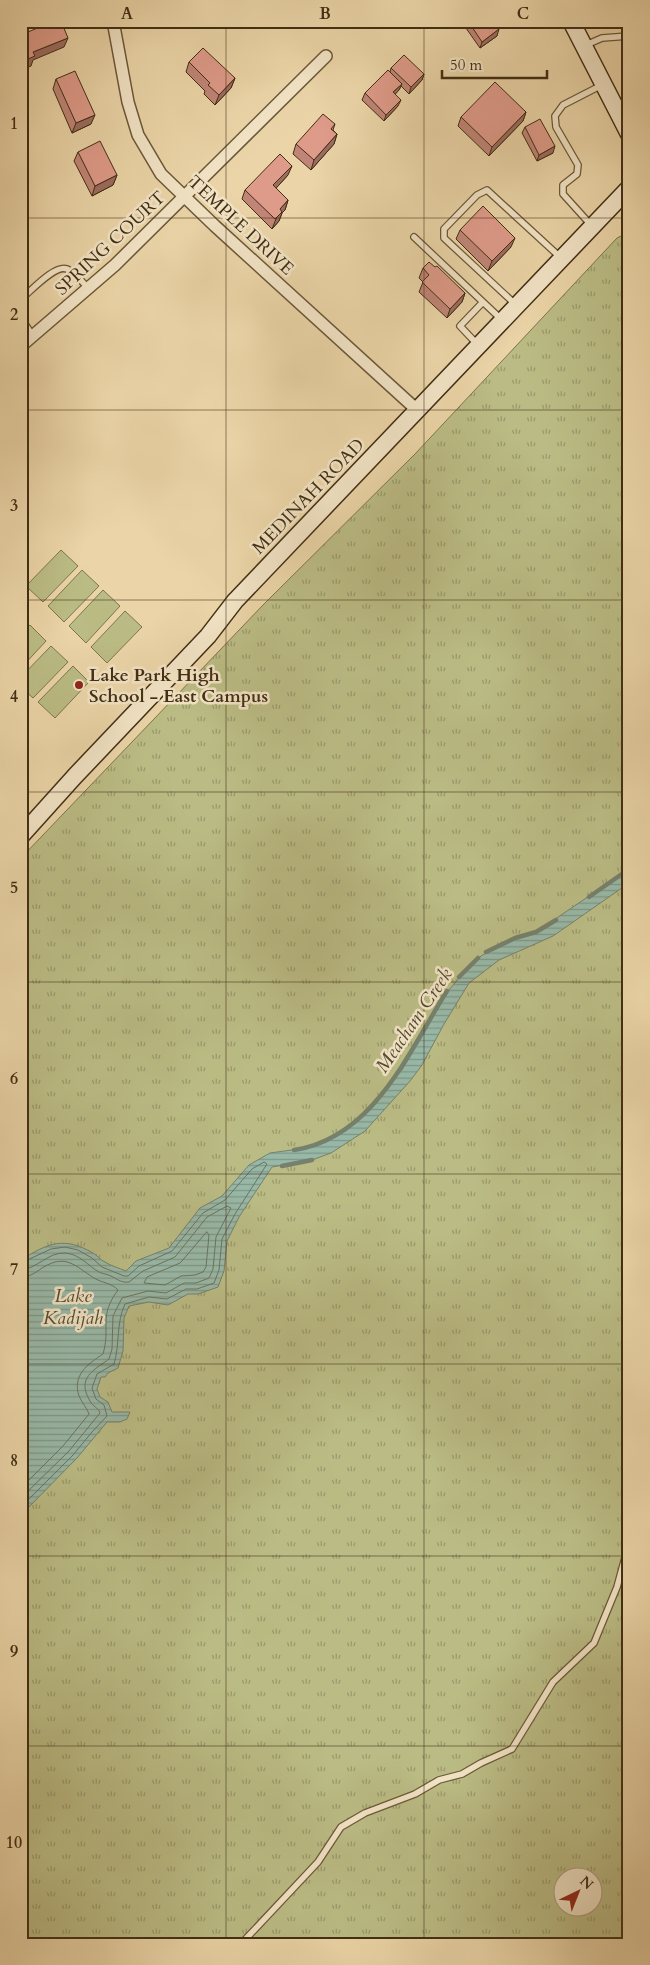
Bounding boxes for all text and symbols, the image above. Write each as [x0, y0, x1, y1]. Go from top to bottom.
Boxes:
text: A [121, 3, 133, 25]
text: B [319, 3, 331, 25]
text: C [517, 3, 529, 25]
scale bar [442, 48, 548, 80]
text: 50 m [450, 55, 482, 75]
text: 1 [10, 113, 18, 135]
street label: TEMPLE DRIVE [182, 170, 299, 281]
street label: SPRING COURT [50, 186, 171, 301]
text: 2 [10, 304, 18, 326]
street label: MEDINAH ROAD [246, 433, 370, 560]
text: 3 [10, 495, 18, 517]
place label: Lake Park High School - East Campus [89, 663, 268, 709]
marker: Lake Park High School - East Campus [73, 679, 85, 691]
text: 4 [10, 686, 18, 708]
text: 5 [10, 877, 18, 899]
water label: Meacham Creek [369, 963, 459, 1078]
text: 6 [10, 1068, 18, 1090]
text: 7 [10, 1259, 18, 1281]
water label: Lake Kadijah [43, 1283, 103, 1331]
text: 8 [10, 1450, 18, 1472]
text: 9 [10, 1641, 18, 1663]
text: 10 [6, 1832, 22, 1854]
north arrow [552, 1868, 602, 1918]
text: N [576, 1872, 597, 1894]

